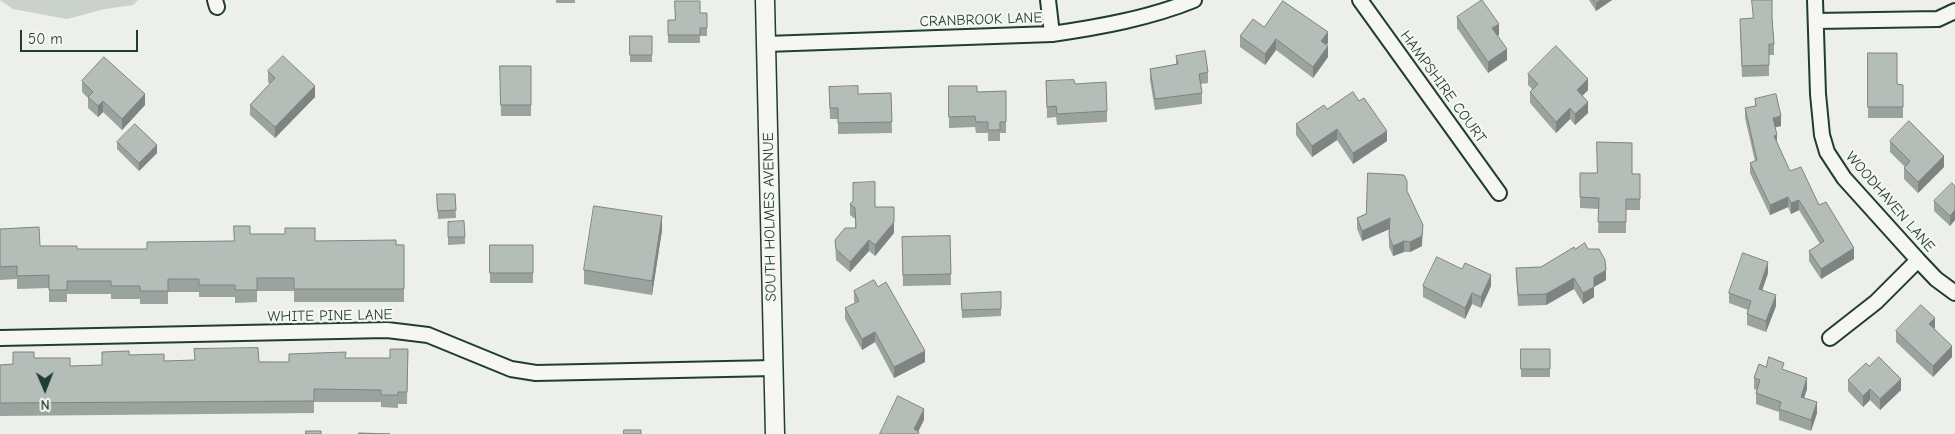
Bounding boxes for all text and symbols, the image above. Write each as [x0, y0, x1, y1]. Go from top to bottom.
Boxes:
street label: CRANBROOK LANE [919, 9, 1043, 31]
scale bar [22, 20, 140, 52]
street label: HAMPSHIRE COURT [1396, 27, 1490, 147]
text: 50 m [28, 30, 63, 48]
street label: SOUTH HOLMES AVENUE [760, 132, 780, 302]
street label: WOODHAVEN LANE [1841, 148, 1939, 256]
street label: WHITE PINE LANE [267, 306, 393, 326]
north arrow [20, 364, 70, 414]
text: N [41, 396, 50, 413]

